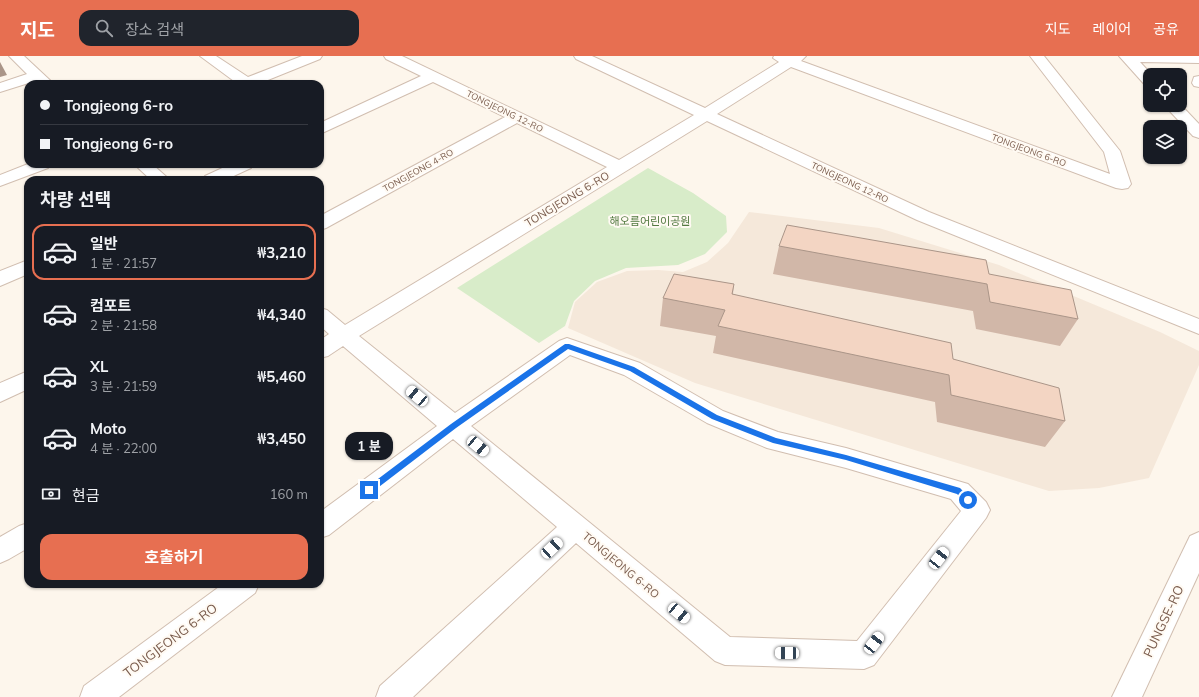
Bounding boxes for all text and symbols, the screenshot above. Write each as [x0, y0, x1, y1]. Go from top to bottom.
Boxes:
search box [79, 10, 359, 46]
icon: search [93, 17, 115, 39]
text: 지도 [20, 18, 55, 42]
text: 장소 검색 [125, 20, 184, 39]
text: 지도 [1045, 20, 1071, 38]
text: 레이어 [1093, 20, 1131, 38]
text: 공유 [1153, 20, 1179, 38]
map controls [1143, 68, 1187, 164]
button: locate [1143, 68, 1187, 112]
street label: TONGJEONG 12-RO [465, 88, 545, 134]
text: Tongjeong 6-ro [64, 96, 173, 115]
button: layers [1143, 120, 1187, 164]
street label: TONGJEONG 6-RO [990, 131, 1068, 169]
text: Tongjeong 6-ro [64, 134, 173, 153]
street label: TONGJEONG 4-RO [381, 146, 455, 194]
street label: TONGJEONG 12-RO [810, 159, 890, 205]
street label: TONGJEONG 6-RO [522, 168, 612, 230]
text: 차량 선택 [40, 188, 111, 211]
park label: 해오름어린이공원 [610, 214, 690, 228]
icon: car [42, 234, 78, 270]
text: 일반 [90, 234, 118, 253]
text: ₩3,210 [257, 243, 306, 262]
text: 1 분 · 21:57 [90, 255, 157, 271]
icon: car [42, 296, 78, 332]
text: 컴포트 [90, 296, 131, 315]
text: ₩4,340 [257, 305, 306, 324]
text: 2 분 · 21:58 [90, 317, 157, 333]
text: XL [90, 357, 108, 376]
icon: car [42, 358, 78, 394]
text: ₩5,460 [257, 367, 306, 386]
text: 3 분 · 21:59 [90, 378, 157, 394]
car [404, 384, 430, 408]
text: Moto [90, 419, 126, 438]
icon: car [42, 420, 78, 456]
text: ₩3,450 [257, 429, 306, 448]
callout: 1 분 [345, 432, 393, 460]
car [465, 434, 491, 458]
text: 1 분 [357, 438, 381, 454]
text: 4 분 · 22:00 [90, 440, 157, 456]
route end [360, 481, 378, 499]
icon: cash [40, 483, 62, 505]
text: 현금 [72, 486, 100, 505]
text: 160 m [270, 486, 308, 502]
route start [959, 491, 977, 509]
street label: TONGJEONG 6-RO [580, 529, 662, 601]
button: 호출하기 [40, 534, 308, 580]
car [539, 535, 565, 561]
car [927, 545, 951, 571]
street label: PUNGSE-RO [1139, 583, 1187, 659]
street label: TONGJEONG 6-RO [120, 599, 220, 681]
car [666, 601, 692, 625]
car [862, 630, 886, 656]
car [775, 647, 799, 659]

